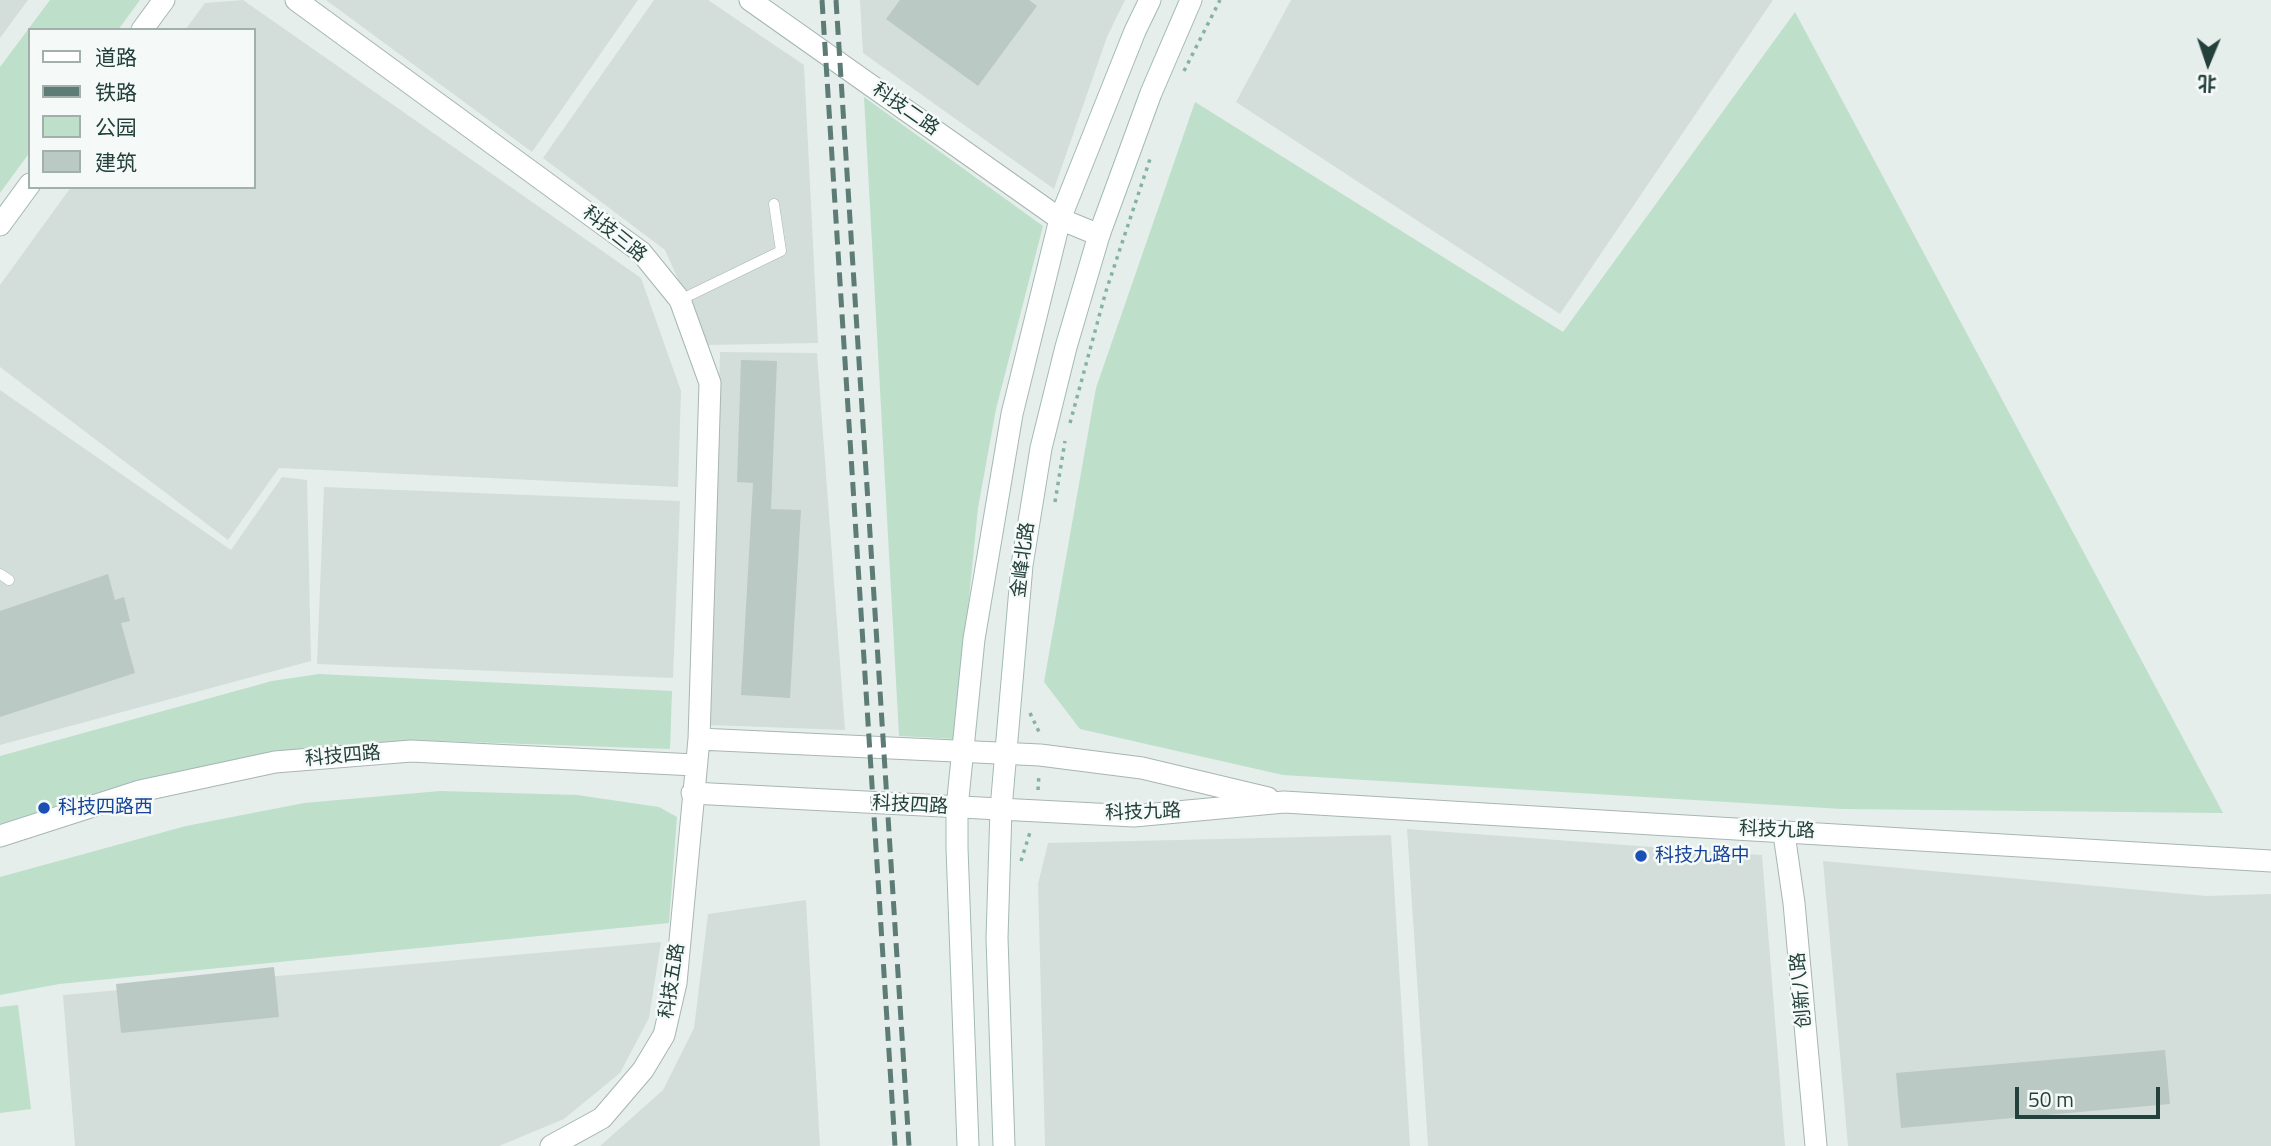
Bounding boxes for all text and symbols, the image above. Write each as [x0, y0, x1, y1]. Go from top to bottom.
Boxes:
legend [28, 28, 256, 189]
north arrow [2173, 28, 2243, 98]
text: 道路 [95, 41, 137, 73]
text: 北 [2197, 70, 2217, 99]
text: 铁路 [95, 76, 137, 108]
street label: 科技二路 [867, 79, 943, 141]
text: 公园 [95, 111, 137, 143]
text: 建筑 [95, 146, 137, 178]
street label: 科技三路 [577, 202, 651, 268]
street label: 金峰北路 [1008, 521, 1040, 599]
street label: 科技四路 [304, 742, 382, 772]
street label: 科技四路 [871, 793, 949, 819]
place label: 科技四路西 [58, 797, 153, 819]
marker: 科技四路西 [36, 800, 52, 816]
street label: 科技九路 [1105, 800, 1181, 826]
street label: 科技九路 [1739, 818, 1815, 844]
place label: 科技九路中 [1655, 845, 1750, 867]
marker: 科技九路中 [1633, 848, 1649, 864]
street label: 科技五路 [656, 942, 690, 1020]
street label: 创新八路 [1787, 951, 1817, 1029]
scale bar [2019, 1072, 2164, 1116]
text: 50 m [2028, 1083, 2074, 1115]

